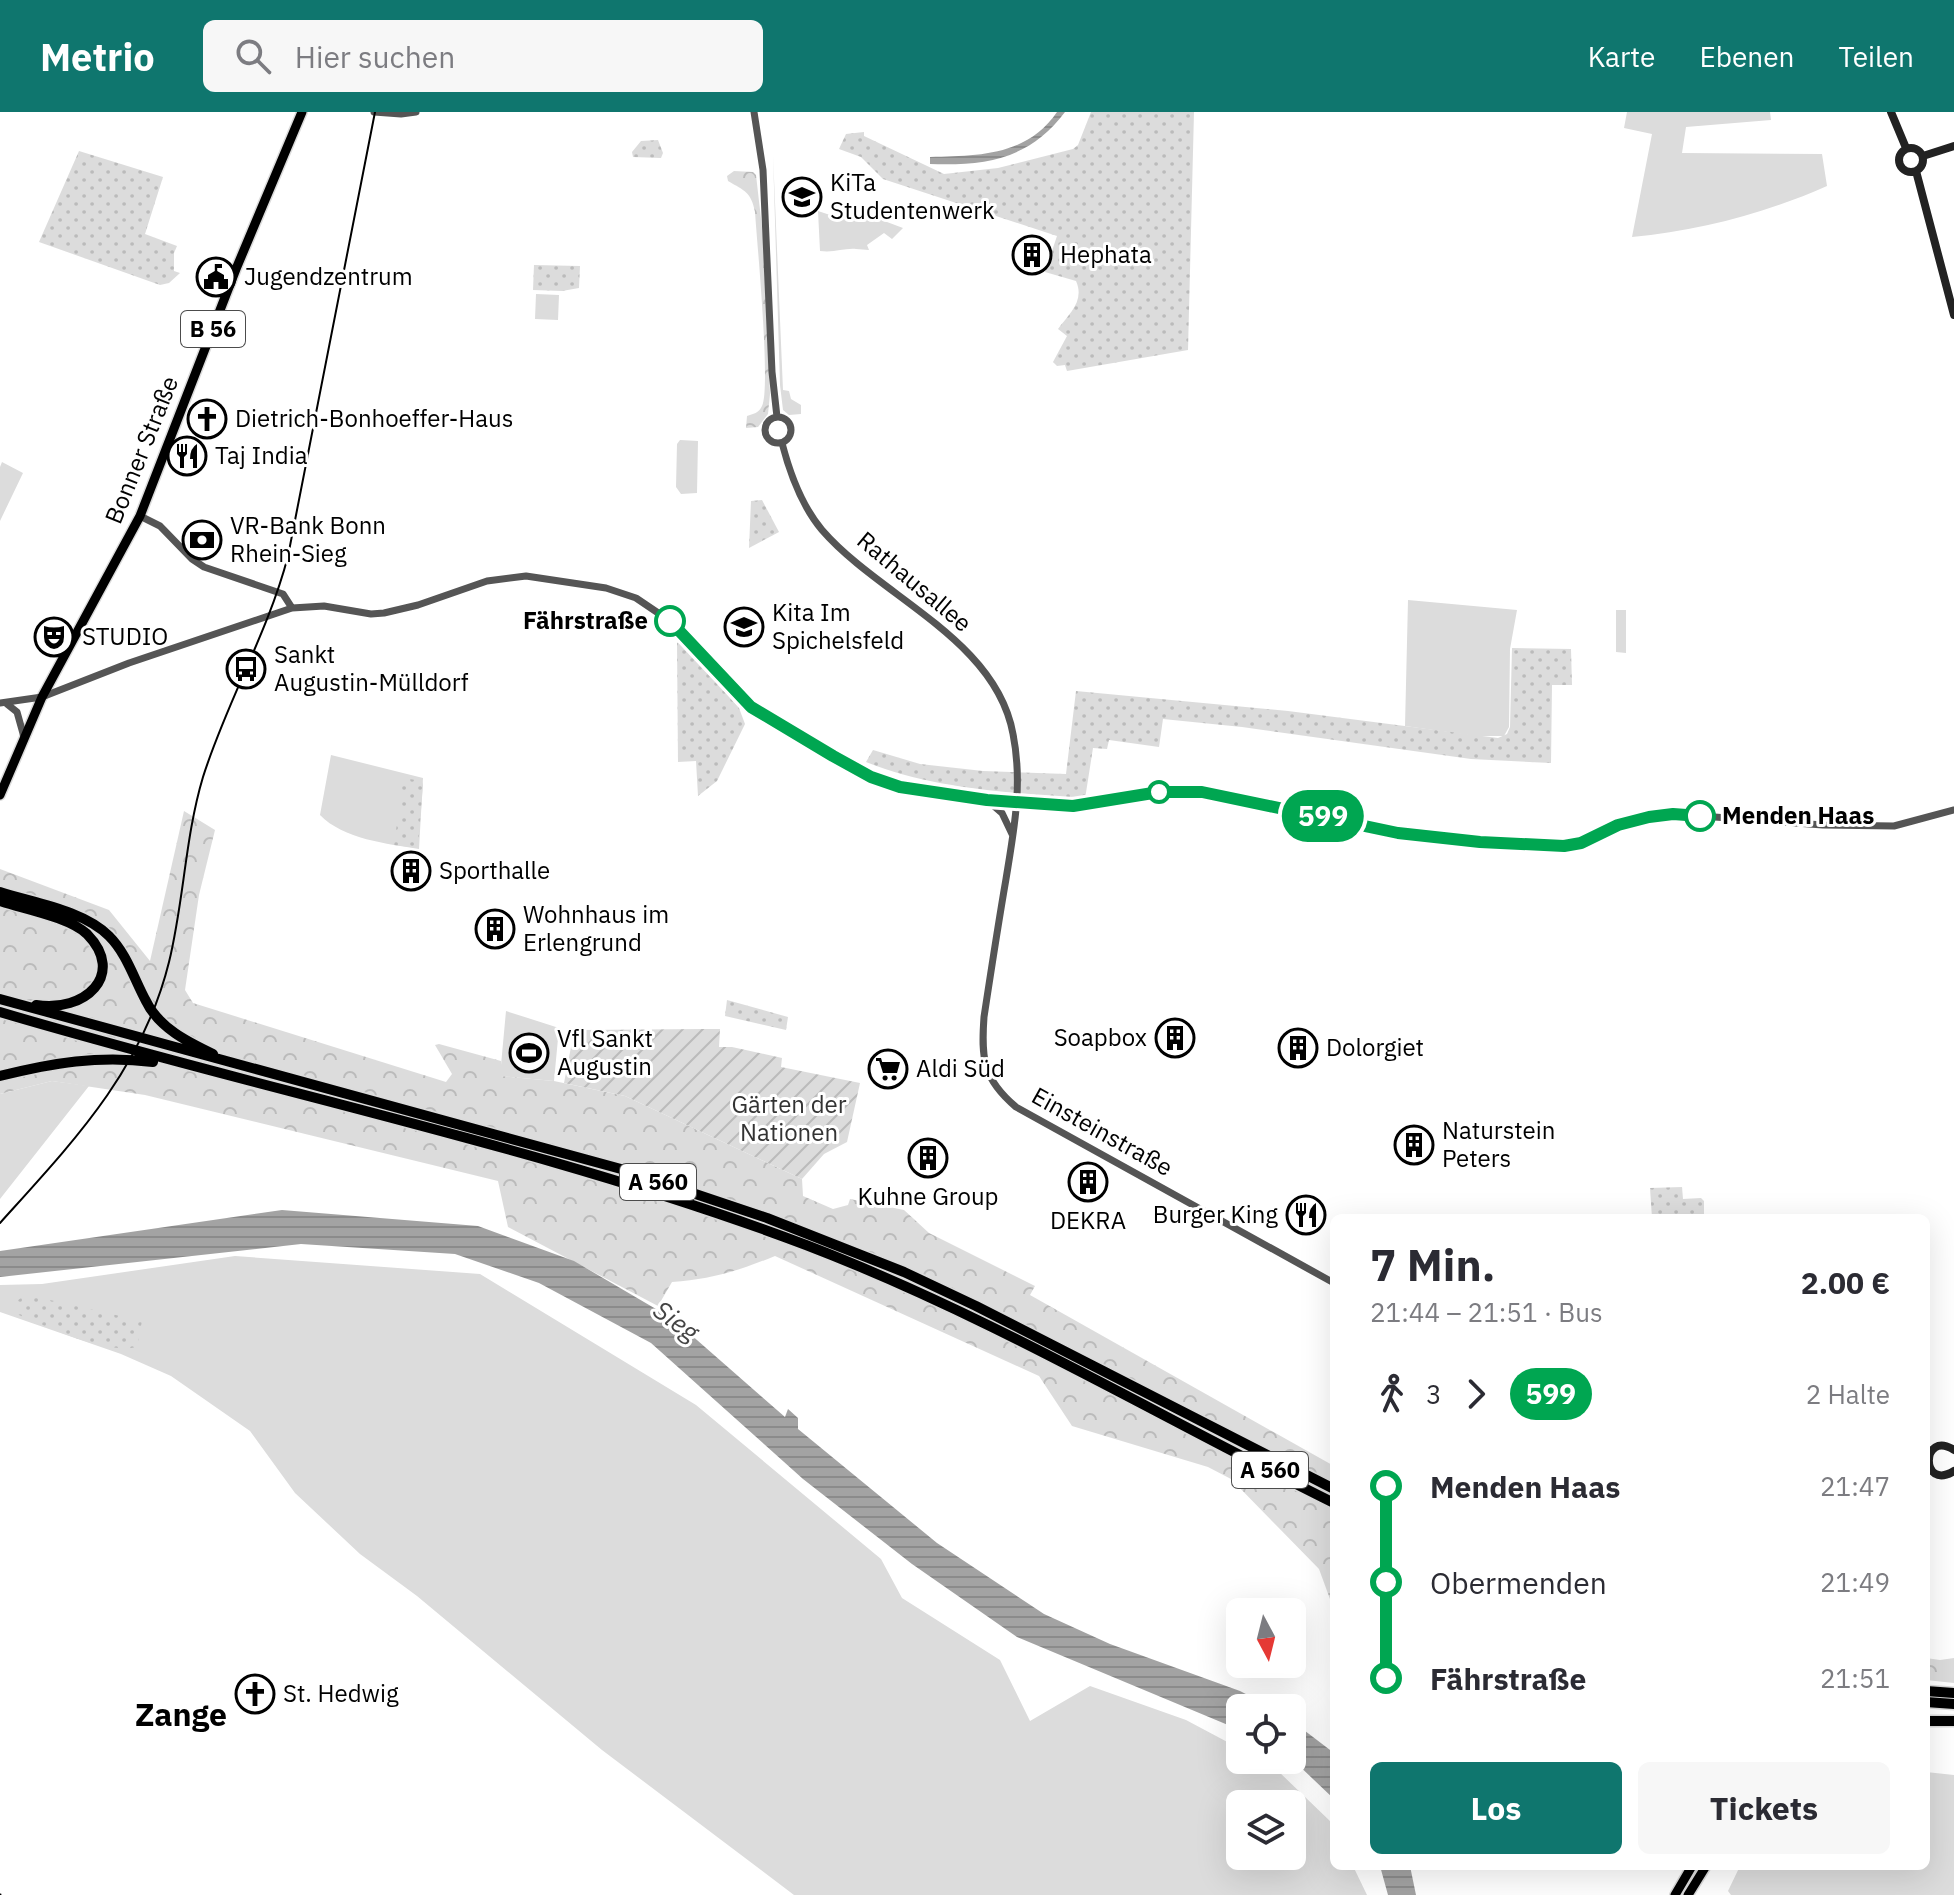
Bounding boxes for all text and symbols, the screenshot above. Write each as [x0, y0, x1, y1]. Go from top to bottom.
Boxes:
search box [203, 20, 763, 92]
text: Metrio [40, 32, 155, 81]
icon: search [231, 34, 275, 78]
text: Hier suchen [295, 37, 455, 76]
text: Karte [1588, 38, 1655, 75]
text: Ebenen [1699, 38, 1795, 75]
text: Teilen [1839, 38, 1914, 75]
place label: KiTa Studentenwerk [830, 166, 995, 226]
school or university icon: KiTa Studentenwerk [781, 176, 823, 218]
building icon: Hephata [1011, 234, 1053, 276]
place label: Hephata [1060, 238, 1152, 270]
public building icon: Jugendzentrum [195, 256, 237, 298]
place label: Jugendzentrum [244, 260, 413, 292]
road number: B 56 [181, 311, 245, 347]
street label: Bonner Straße [97, 371, 185, 528]
church icon: Dietrich-Bonhoeffer-Haus [186, 398, 228, 440]
place label: Dietrich-Bonhoeffer-Haus [235, 402, 513, 434]
restaurant icon: Taj India [166, 435, 208, 477]
place label: Taj India [215, 439, 308, 471]
place label: VR-Bank Bonn Rhein-Sieg [230, 509, 386, 569]
bank icon: VR-Bank Bonn Rhein-Sieg [181, 519, 223, 561]
street label: Rathausallee [851, 524, 979, 639]
place label: Kita Im Spichelsfeld [772, 596, 904, 656]
place label: Fährstraße [523, 604, 648, 636]
marker: Fährstraße [655, 606, 685, 636]
school or university icon: Kita Im Spichelsfeld [723, 606, 765, 648]
theatre icon: STUDIO [33, 616, 75, 658]
place label: STUDIO [82, 620, 168, 652]
place label: Sankt Augustin-Mülldorf [274, 638, 469, 698]
bus stop icon: Sankt Augustin-Mülldorf [225, 648, 267, 690]
unlabelled marker [1148, 781, 1170, 803]
line badge: 599 [1277, 790, 1369, 842]
text: 599 [1298, 797, 1348, 834]
place label: Menden Haas [1722, 799, 1874, 831]
marker: Menden Haas [1685, 801, 1715, 831]
building icon: Sporthalle [390, 850, 432, 892]
place label: Sporthalle [439, 854, 550, 886]
place label: Wohnhaus im Erlengrund [523, 898, 669, 958]
building icon: Wohnhaus im Erlengrund [474, 908, 516, 950]
building icon: Soapbox [1154, 1017, 1196, 1059]
place label: Soapbox [1054, 1021, 1147, 1053]
place label: Vfl Sankt Augustin [557, 1022, 653, 1082]
building icon: Dolorgiet [1277, 1027, 1319, 1069]
place label: Dolorgiet [1326, 1031, 1424, 1063]
sports icon: Vfl Sankt Augustin [508, 1032, 550, 1074]
supermarket icon: Aldi Süd [867, 1048, 909, 1090]
place label: Aldi Süd [916, 1052, 1005, 1084]
street label: Einsteinstraße [1026, 1079, 1179, 1183]
park label: Gärten der Nationen [731, 1088, 847, 1148]
place label: Naturstein Peters [1442, 1114, 1555, 1174]
building icon: Naturstein Peters [1393, 1124, 1435, 1166]
building icon: Kuhne Group [907, 1137, 949, 1179]
building icon: DEKRA [1067, 1161, 1109, 1203]
road number: A 560 [620, 1164, 696, 1200]
place label: Kuhne Group [857, 1180, 999, 1212]
restaurant icon: Burger King [1285, 1194, 1327, 1236]
place label: Burger King [1153, 1198, 1278, 1230]
place label: DEKRA [1050, 1204, 1126, 1236]
text: 7 Min. [1370, 1236, 1495, 1293]
text: 2.00 € [1801, 1263, 1890, 1302]
water label: Sieg [647, 1292, 708, 1349]
text: 21:44 – 21:51 · Bus [1370, 1295, 1603, 1329]
icon: walk [1370, 1372, 1414, 1416]
icon: forward [1454, 1372, 1498, 1416]
text: 599 [1526, 1375, 1576, 1412]
text: 3 [1426, 1377, 1442, 1411]
text: 2 Halte [1806, 1377, 1890, 1411]
road number: A 560 [1232, 1452, 1308, 1488]
text: Menden Haas [1430, 1467, 1620, 1506]
text: 21:47 [1820, 1469, 1890, 1503]
text: Obermenden [1430, 1563, 1607, 1602]
text: 21:49 [1820, 1565, 1890, 1599]
north arrow [1226, 1598, 1306, 1678]
map controls [1226, 1598, 1306, 1870]
text: Fährstraße [1430, 1659, 1586, 1698]
text: 21:51 [1820, 1661, 1890, 1695]
church icon: St. Hedwig [234, 1673, 276, 1715]
place label: St. Hedwig [283, 1677, 399, 1709]
district label: Zange [135, 1693, 227, 1735]
button: locate [1226, 1694, 1306, 1774]
button: Los [1370, 1762, 1622, 1854]
button: Tickets [1638, 1762, 1890, 1854]
button: layers [1226, 1790, 1306, 1870]

